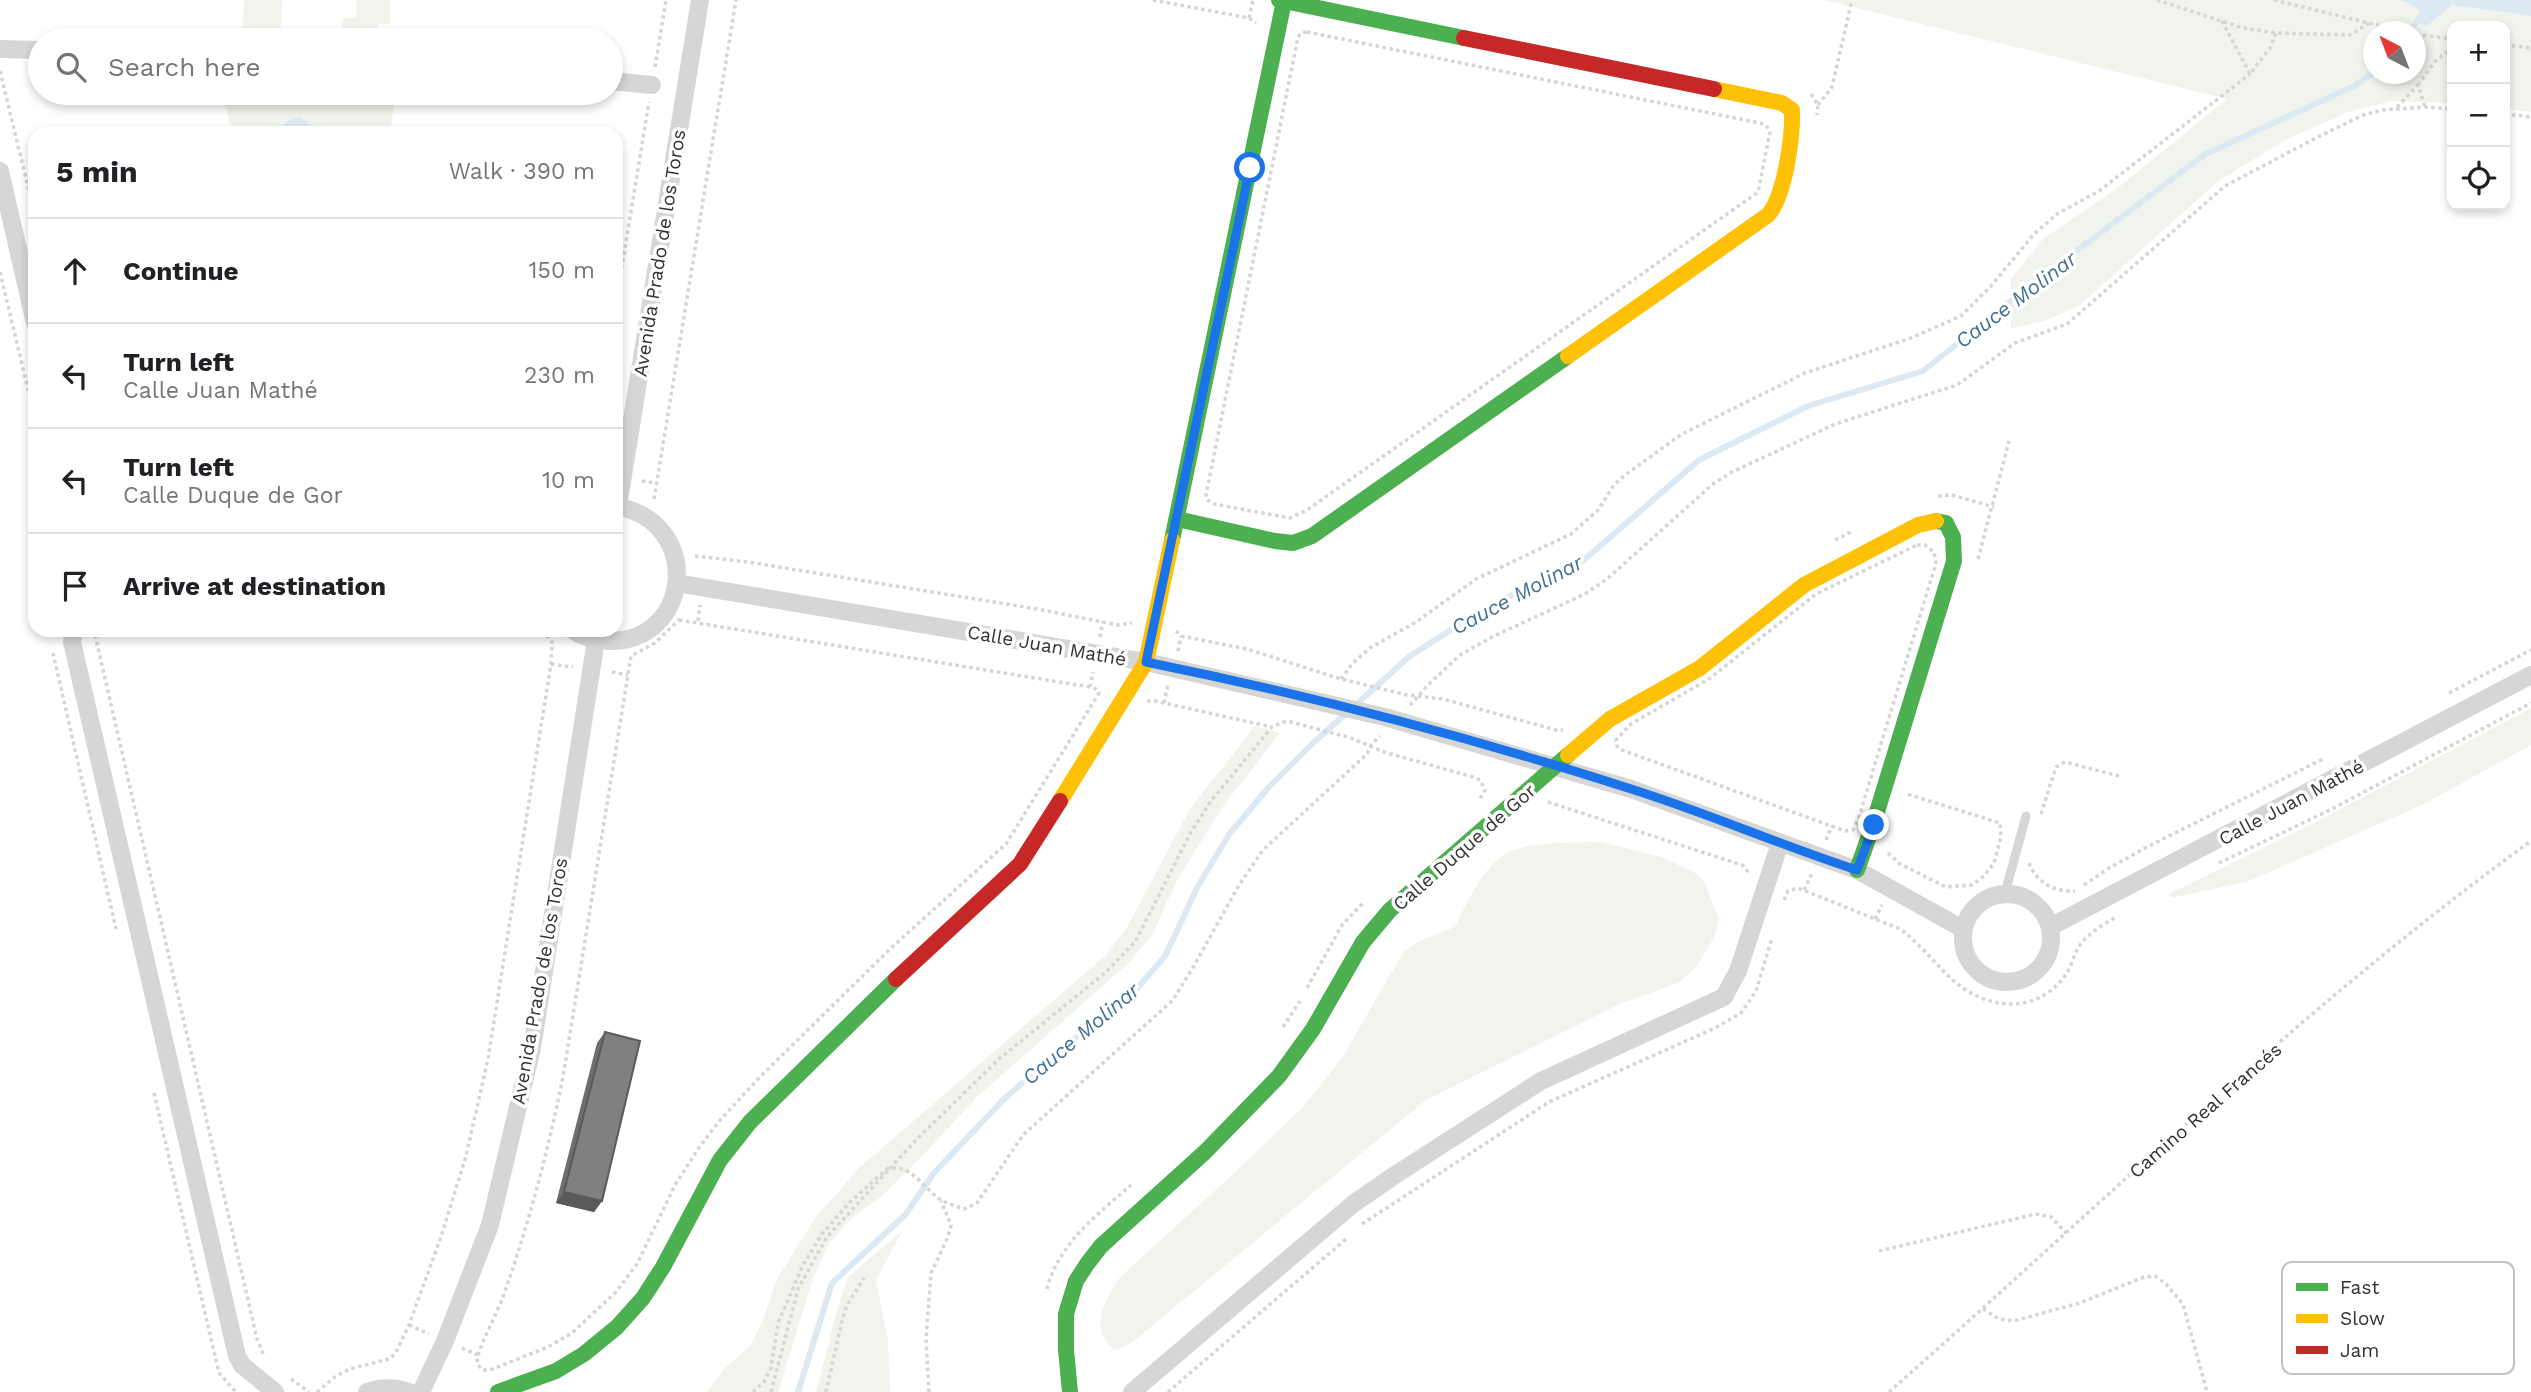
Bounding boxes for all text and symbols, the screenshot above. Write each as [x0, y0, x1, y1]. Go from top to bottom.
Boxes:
north arrow [2363, 21, 2426, 84]
map controls [2447, 21, 2510, 210]
button: + [2447, 21, 2510, 84]
search box [28, 28, 623, 105]
icon: search [52, 48, 90, 86]
text: Search here [108, 52, 260, 82]
button: − [2447, 84, 2510, 147]
street label: Avenida Prado de los Toros [629, 128, 690, 378]
button: locate [2447, 147, 2510, 210]
route start [1234, 152, 1265, 183]
text: 5 min [56, 154, 138, 189]
text: Walk · 390 m [449, 158, 595, 185]
water label: Cauce Molinar [1950, 245, 2082, 353]
icon: ahead [56, 252, 94, 290]
text: Continue [123, 256, 239, 286]
text: 150 m [529, 257, 595, 284]
text: Turn left [123, 347, 234, 377]
icon: left [56, 357, 94, 395]
text: 230 m [524, 362, 595, 389]
text: Calle Juan Mathé [123, 377, 318, 404]
text: Turn left [123, 452, 234, 482]
icon: left [56, 462, 94, 500]
text: 10 m [542, 467, 595, 494]
text: Calle Duque de Gor [123, 482, 343, 509]
water label: Cauce Molinar [1447, 549, 1587, 640]
icon: arrive [56, 567, 94, 605]
text: Arrive at destination [123, 571, 386, 601]
street label: Calle Juan Mathé [966, 620, 1128, 671]
street label: Calle Juan Mathé [2215, 755, 2368, 850]
street label: Calle Duque de Gor [1388, 779, 1541, 916]
route end [1858, 809, 1889, 840]
street label: Avenida Prado de los Toros [506, 856, 573, 1106]
water label: Cauce Molinar [1017, 977, 1145, 1090]
street label: Camino Real Francés [2124, 1038, 2286, 1183]
legend [2282, 1262, 2514, 1374]
text: Fast [2340, 1276, 2379, 1299]
text: Slow [2340, 1307, 2385, 1330]
text: Jam [2340, 1339, 2379, 1362]

